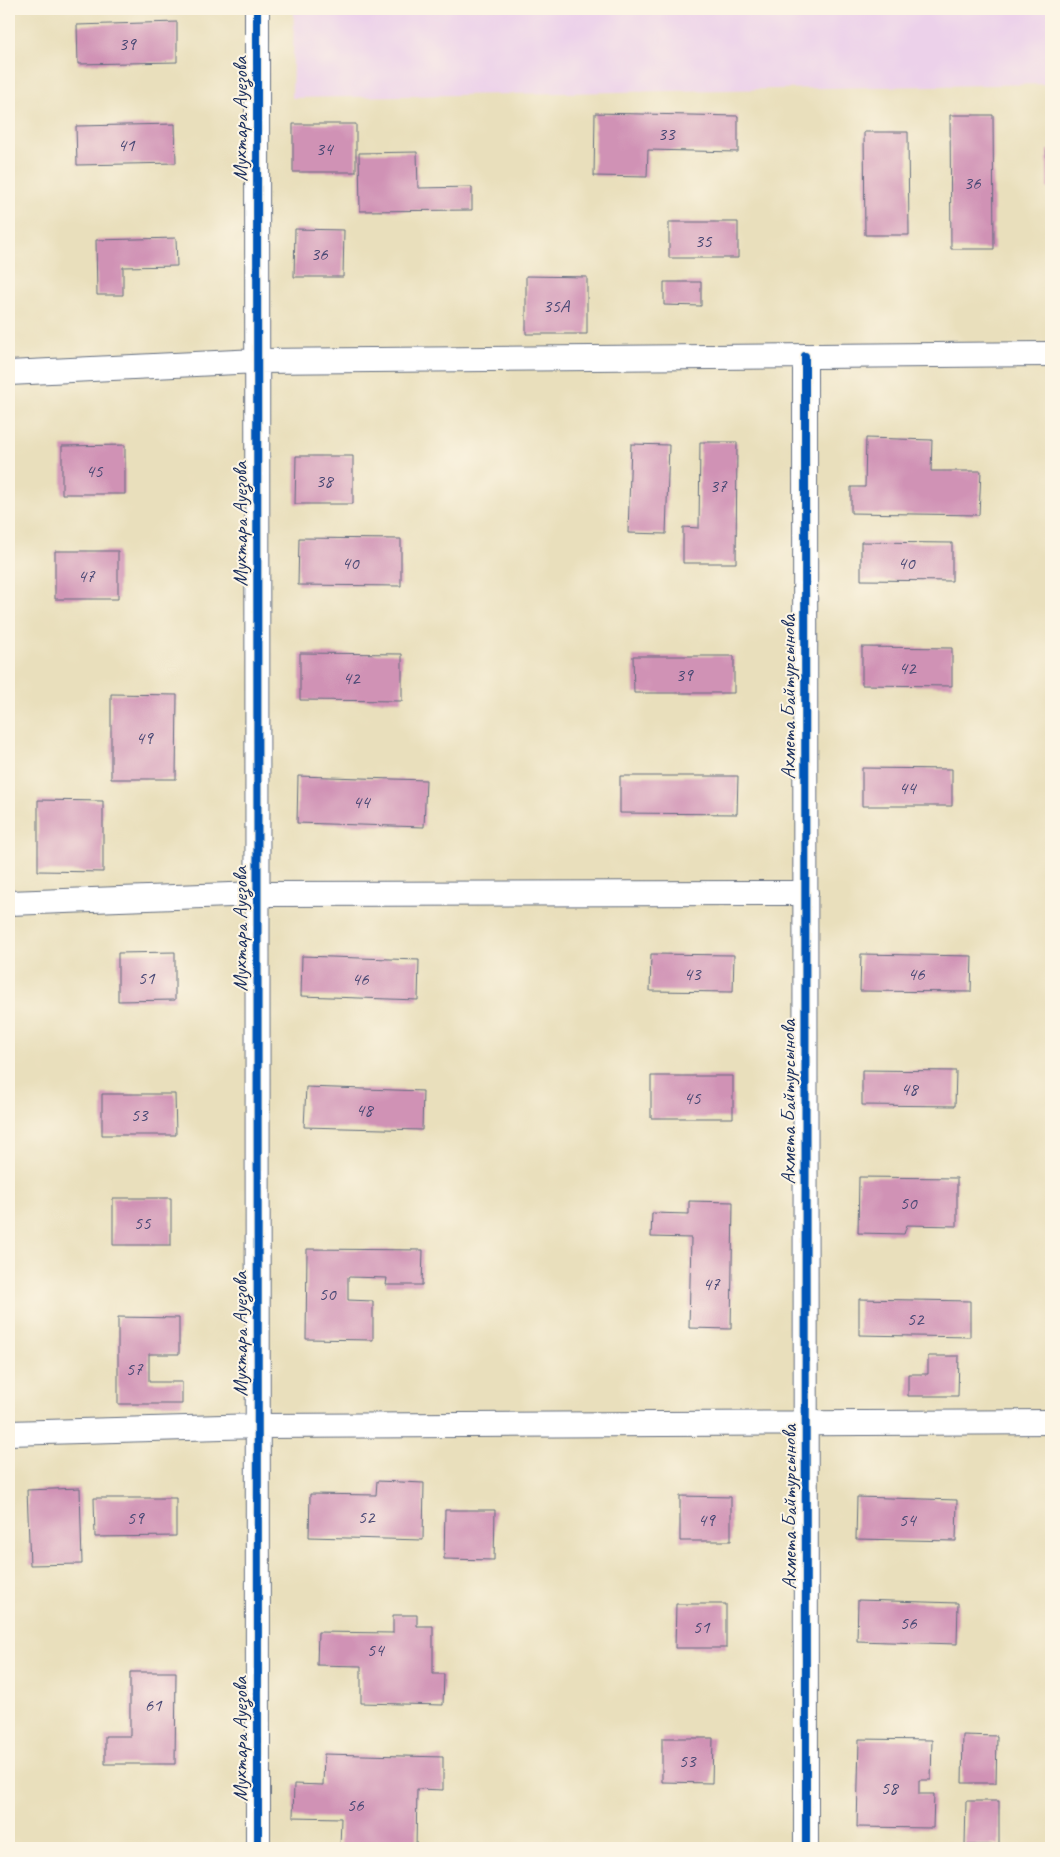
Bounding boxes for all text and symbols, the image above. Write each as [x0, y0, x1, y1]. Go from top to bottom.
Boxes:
house number: 39 [118, 32, 137, 56]
street label: Мухтара Ауезова [227, 55, 254, 182]
house number: 33 [657, 122, 676, 146]
house number: 41 [117, 133, 136, 157]
house number: 34 [315, 137, 335, 161]
house number: 36 [963, 171, 982, 195]
house number: 35 [694, 229, 713, 253]
house number: 36 [310, 242, 329, 266]
house number: 35А [543, 294, 571, 318]
house number: 45 [85, 459, 104, 483]
street label: Мухтара Ауезова [227, 460, 254, 587]
house number: 38 [315, 469, 335, 493]
house number: 37 [709, 474, 728, 498]
house number: 40 [341, 551, 360, 575]
house number: 40 [897, 551, 916, 575]
house number: 47 [77, 564, 96, 588]
street label: Ахмета Байтурсынова [775, 613, 801, 779]
house number: 42 [898, 656, 917, 680]
house number: 39 [675, 663, 694, 687]
house number: 42 [342, 666, 361, 690]
house number: 49 [135, 726, 154, 750]
house number: 44 [898, 776, 918, 800]
house number: 44 [352, 790, 372, 814]
street label: Мухтара Ауезова [227, 865, 254, 992]
house number: 43 [683, 962, 702, 986]
house number: 46 [907, 962, 926, 986]
house number: 51 [137, 966, 156, 990]
house number: 46 [351, 967, 370, 991]
street label: Ахмета Байтурсынова [775, 1018, 801, 1184]
house number: 48 [900, 1077, 920, 1101]
house number: 45 [683, 1086, 702, 1110]
house number: 48 [355, 1098, 375, 1122]
house number: 53 [130, 1103, 149, 1127]
house number: 50 [899, 1191, 918, 1215]
house number: 55 [133, 1211, 152, 1235]
street label: Мухтара Ауезова [227, 1270, 254, 1397]
house number: 47 [702, 1272, 721, 1296]
house number: 50 [318, 1282, 337, 1306]
house number: 52 [906, 1307, 925, 1331]
house number: 57 [125, 1357, 144, 1381]
street label: Ахмета Байтурсынова [776, 1423, 802, 1589]
house number: 52 [357, 1505, 376, 1529]
house number: 59 [126, 1506, 145, 1530]
house number: 49 [697, 1508, 716, 1532]
house number: 54 [898, 1508, 918, 1532]
house number: 56 [899, 1611, 918, 1635]
house number: 51 [692, 1615, 711, 1639]
house number: 54 [366, 1638, 386, 1662]
street label: Мухтара Ауезова [227, 1675, 254, 1802]
house number: 61 [144, 1693, 163, 1717]
house number: 53 [678, 1749, 697, 1773]
house number: 58 [880, 1776, 900, 1800]
house number: 56 [346, 1793, 365, 1817]

